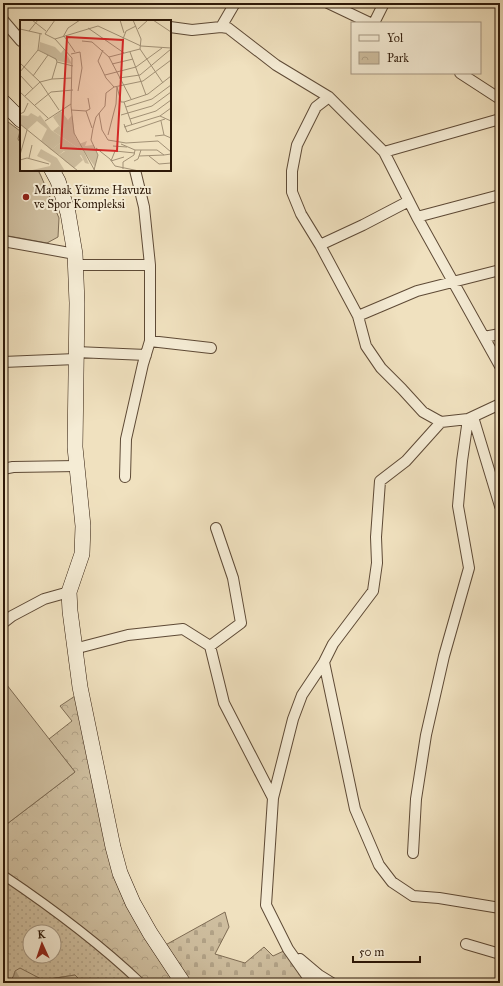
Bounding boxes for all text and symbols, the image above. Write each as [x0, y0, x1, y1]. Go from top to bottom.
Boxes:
inset map [20, 20, 171, 171]
legend [351, 22, 481, 74]
text: Yol [387, 31, 404, 45]
text: Park [387, 51, 409, 65]
place label: Mamak Yüzme Havuzu ve Spor Kompleksi [33, 183, 152, 211]
marker: Mamak Yüzme Havuzu ve Spor Kompleksi [21, 192, 31, 202]
north arrow [22, 924, 62, 964]
text: K [37, 928, 47, 941]
scale bar [353, 938, 420, 964]
text: 50 m [359, 945, 384, 959]

